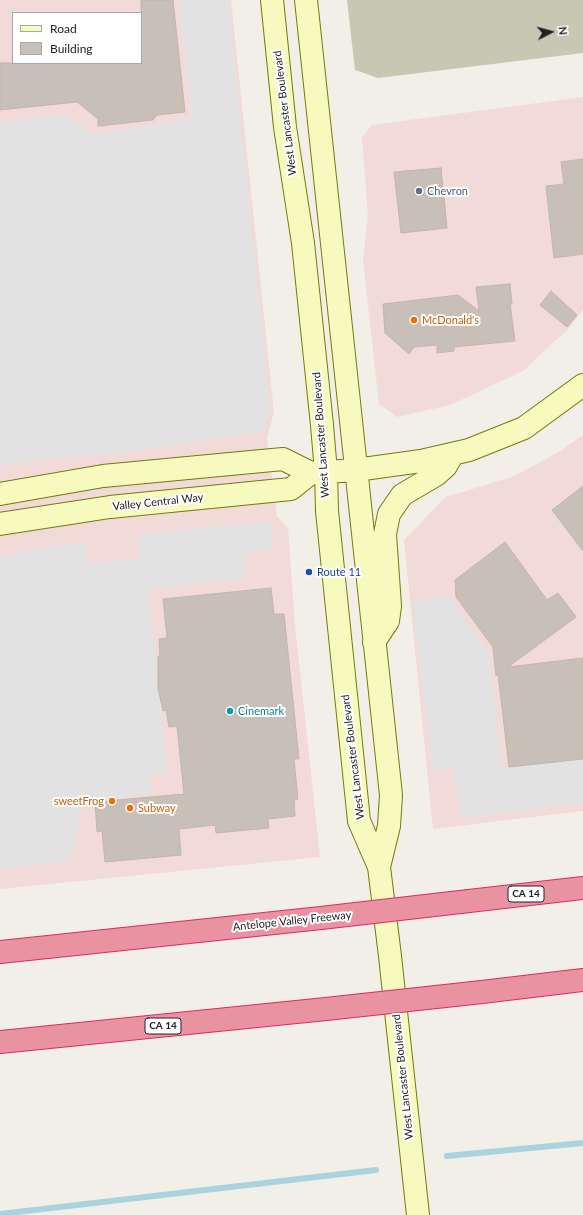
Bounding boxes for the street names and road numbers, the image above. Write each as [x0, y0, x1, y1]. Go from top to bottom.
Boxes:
street label: West Lancaster Boulevard [271, 50, 299, 176]
street label: West Lancaster Boulevard [310, 372, 332, 498]
street label: Valley Central Way [112, 491, 204, 513]
street label: West Lancaster Boulevard [339, 694, 367, 820]
road number: CA 14 [508, 886, 544, 902]
street label: Antelope Valley Freeway [232, 908, 352, 934]
street label: West Lancaster Boulevard [390, 1014, 416, 1140]
road number: CA 14 [145, 1018, 181, 1034]

